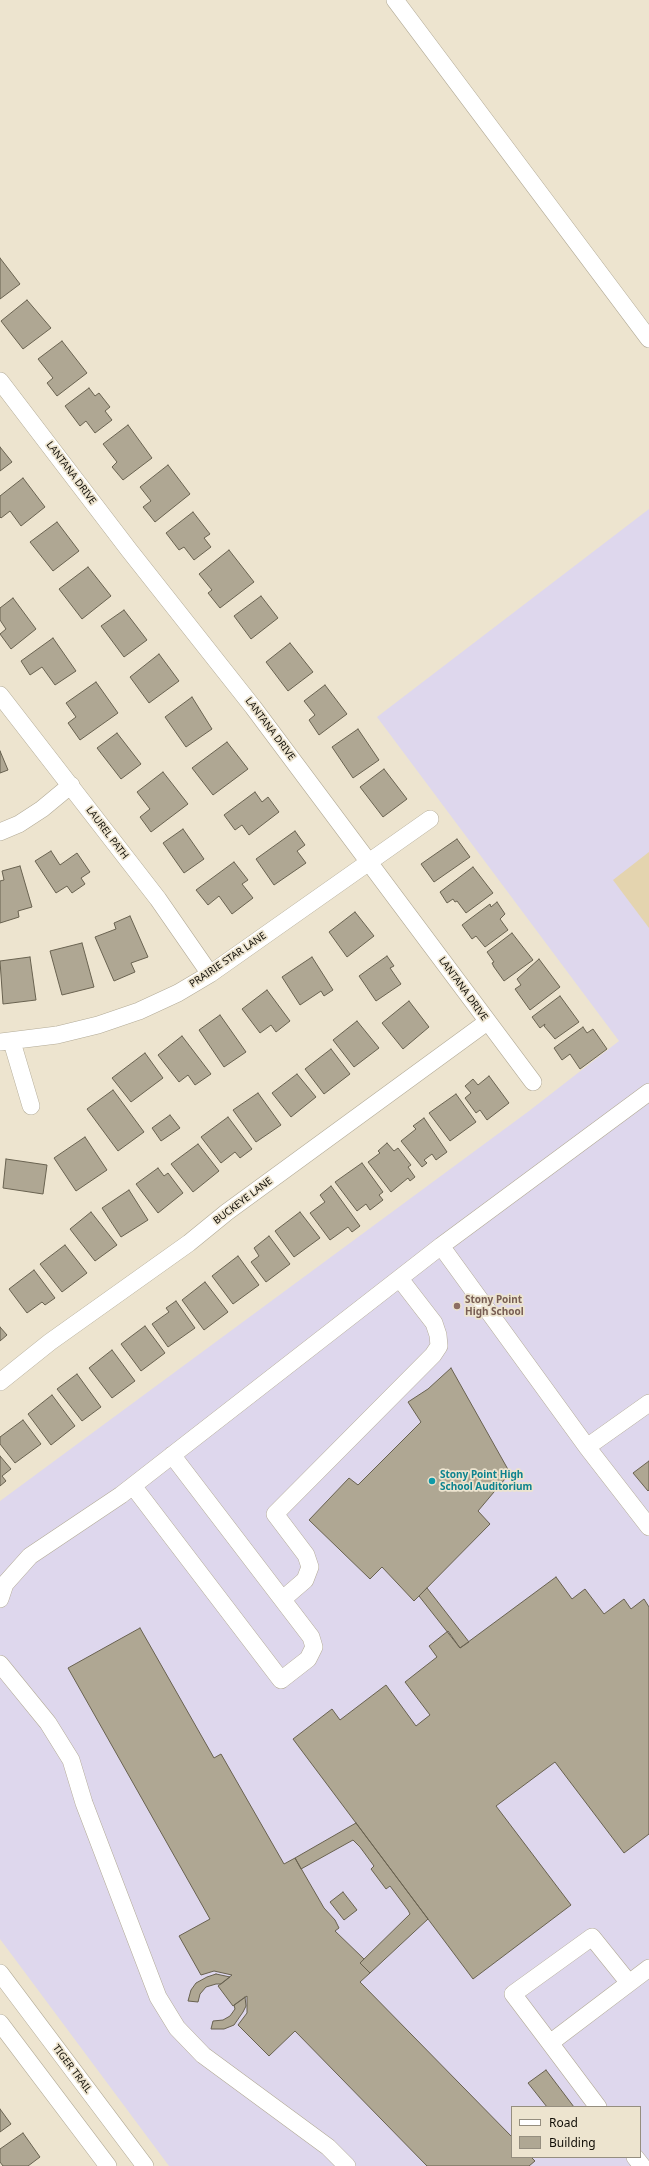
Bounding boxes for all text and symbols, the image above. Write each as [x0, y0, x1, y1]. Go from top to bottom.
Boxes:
street label: LANTANA DRIVE [43, 439, 99, 507]
street label: LANTANA DRIVE [242, 695, 298, 763]
street label: LAUREL PATH [83, 804, 131, 862]
street label: PRAIRIE STAR LANE [187, 930, 269, 990]
street label: LANTANA DRIVE [436, 955, 490, 1023]
street label: BUCKEYE LANE [211, 1175, 275, 1227]
place label: Stony Point High School [465, 1294, 524, 1318]
marker: Stony Point High School [452, 1301, 462, 1311]
place label: Stony Point High School Auditorium [440, 1469, 532, 1492]
marker: Stony Point High School Auditorium [427, 1476, 437, 1486]
street label: TIGER TRAIL [50, 2042, 94, 2096]
legend [511, 2106, 641, 2158]
text: Road [549, 2114, 578, 2131]
text: Building [549, 2134, 596, 2151]

